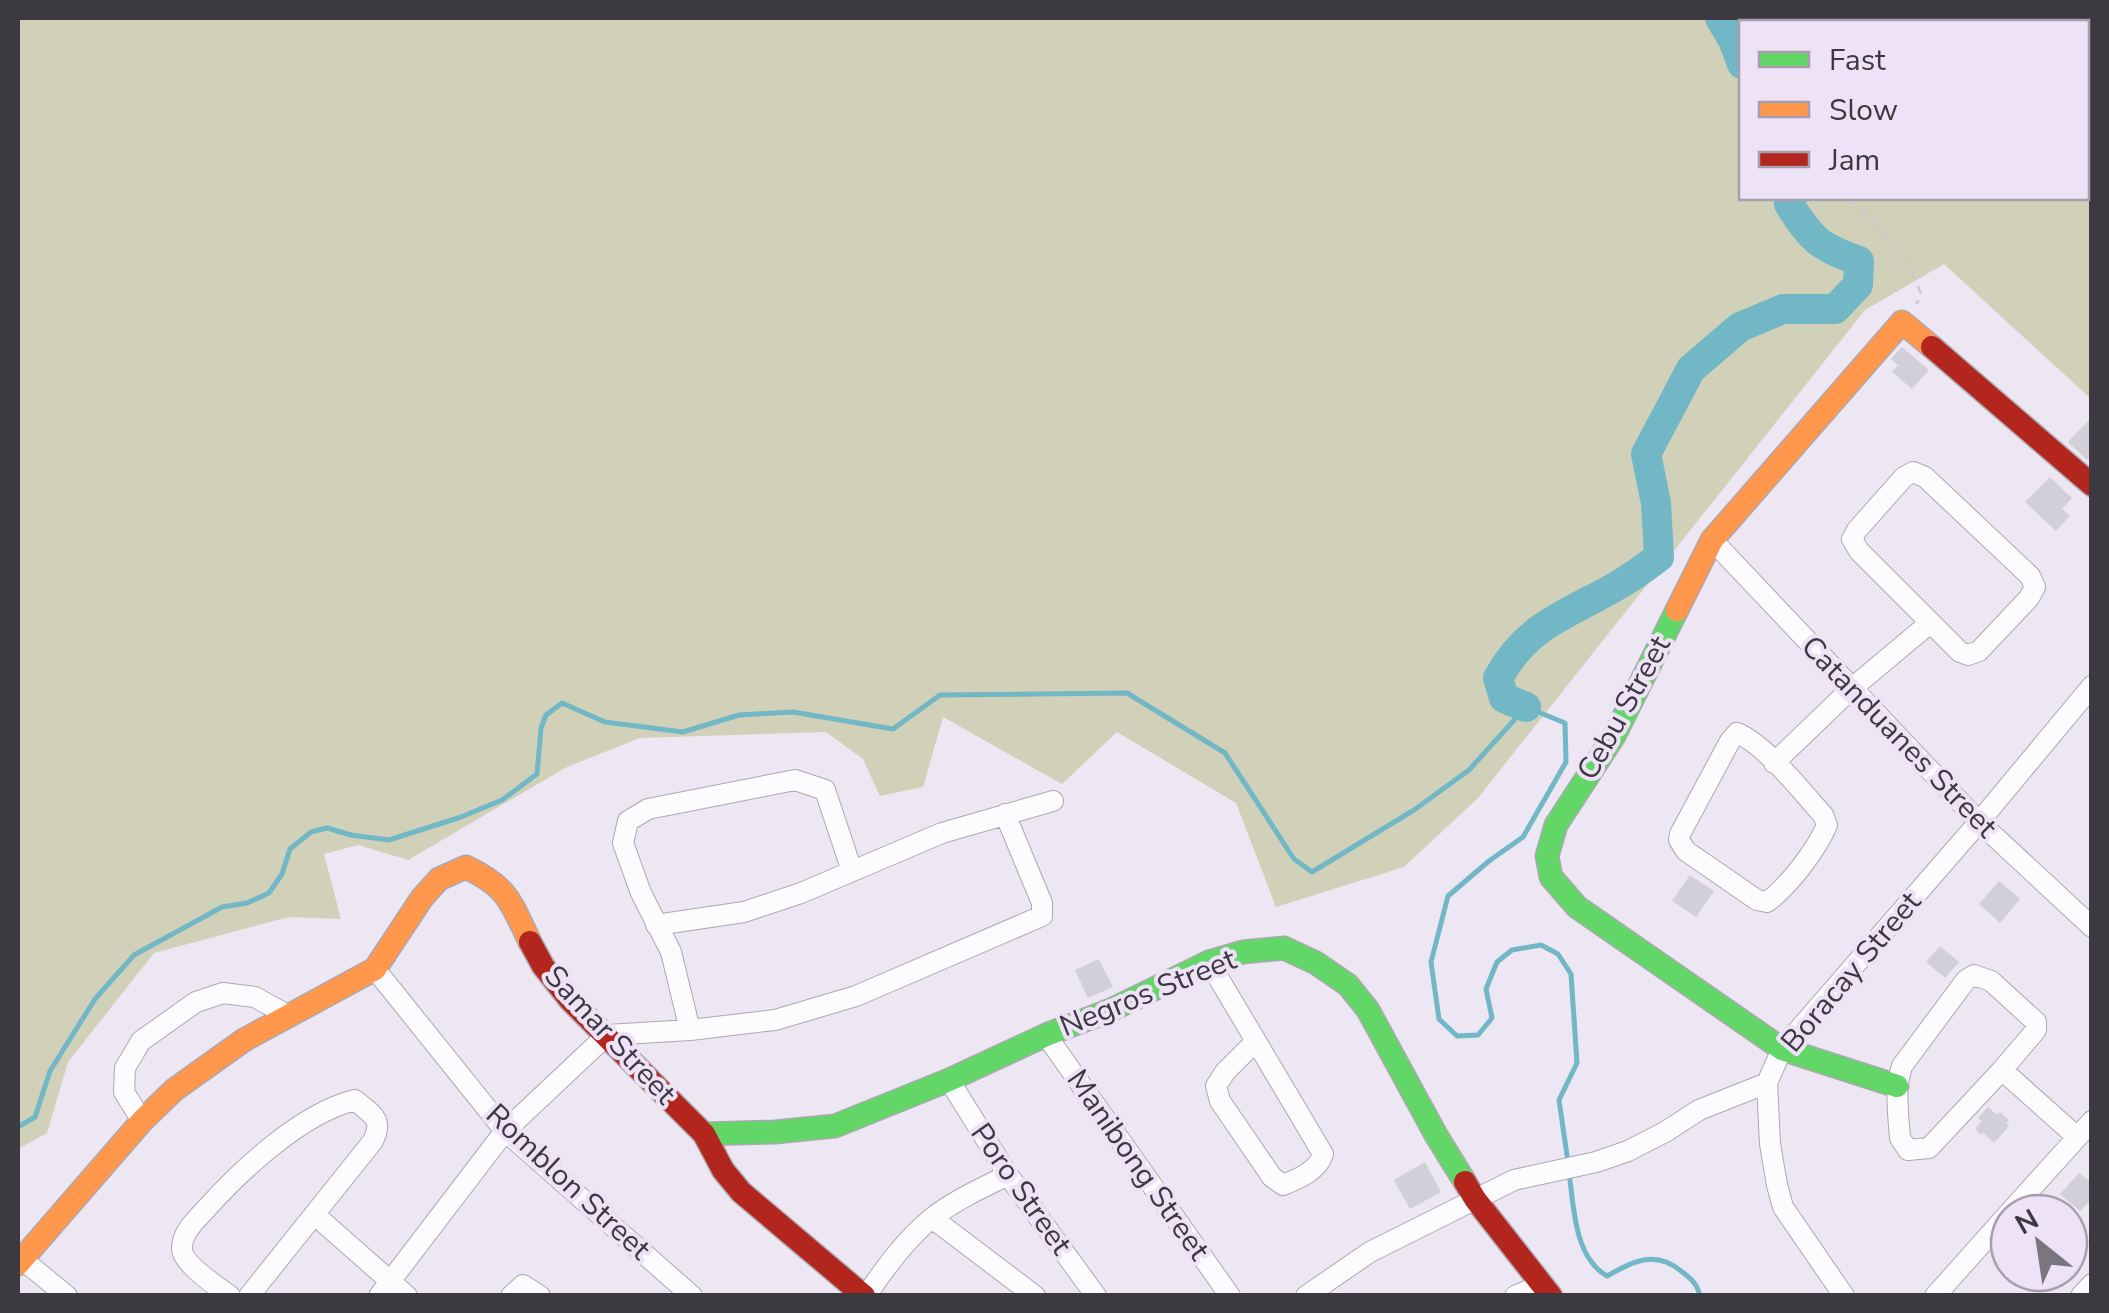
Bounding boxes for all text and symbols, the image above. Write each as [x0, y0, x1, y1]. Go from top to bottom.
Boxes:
legend [1739, 20, 2089, 200]
text: Fast [1829, 40, 1886, 81]
text: Slow [1829, 90, 1898, 131]
text: Jam [1828, 140, 1880, 181]
street label: Catanduanes Street [1792, 627, 2007, 847]
street label: Cebu Street [1568, 628, 1681, 787]
street label: Boracay Street [1772, 883, 1931, 1061]
street label: Negros Street [1054, 939, 1243, 1047]
street label: Samar Street [535, 957, 685, 1114]
street label: Manibong Street [1057, 1062, 1219, 1269]
street label: Romblon Street [477, 1095, 660, 1269]
street label: Poro Street [961, 1115, 1082, 1263]
north arrow [1989, 1193, 2089, 1293]
text: N [2008, 1201, 2046, 1244]

